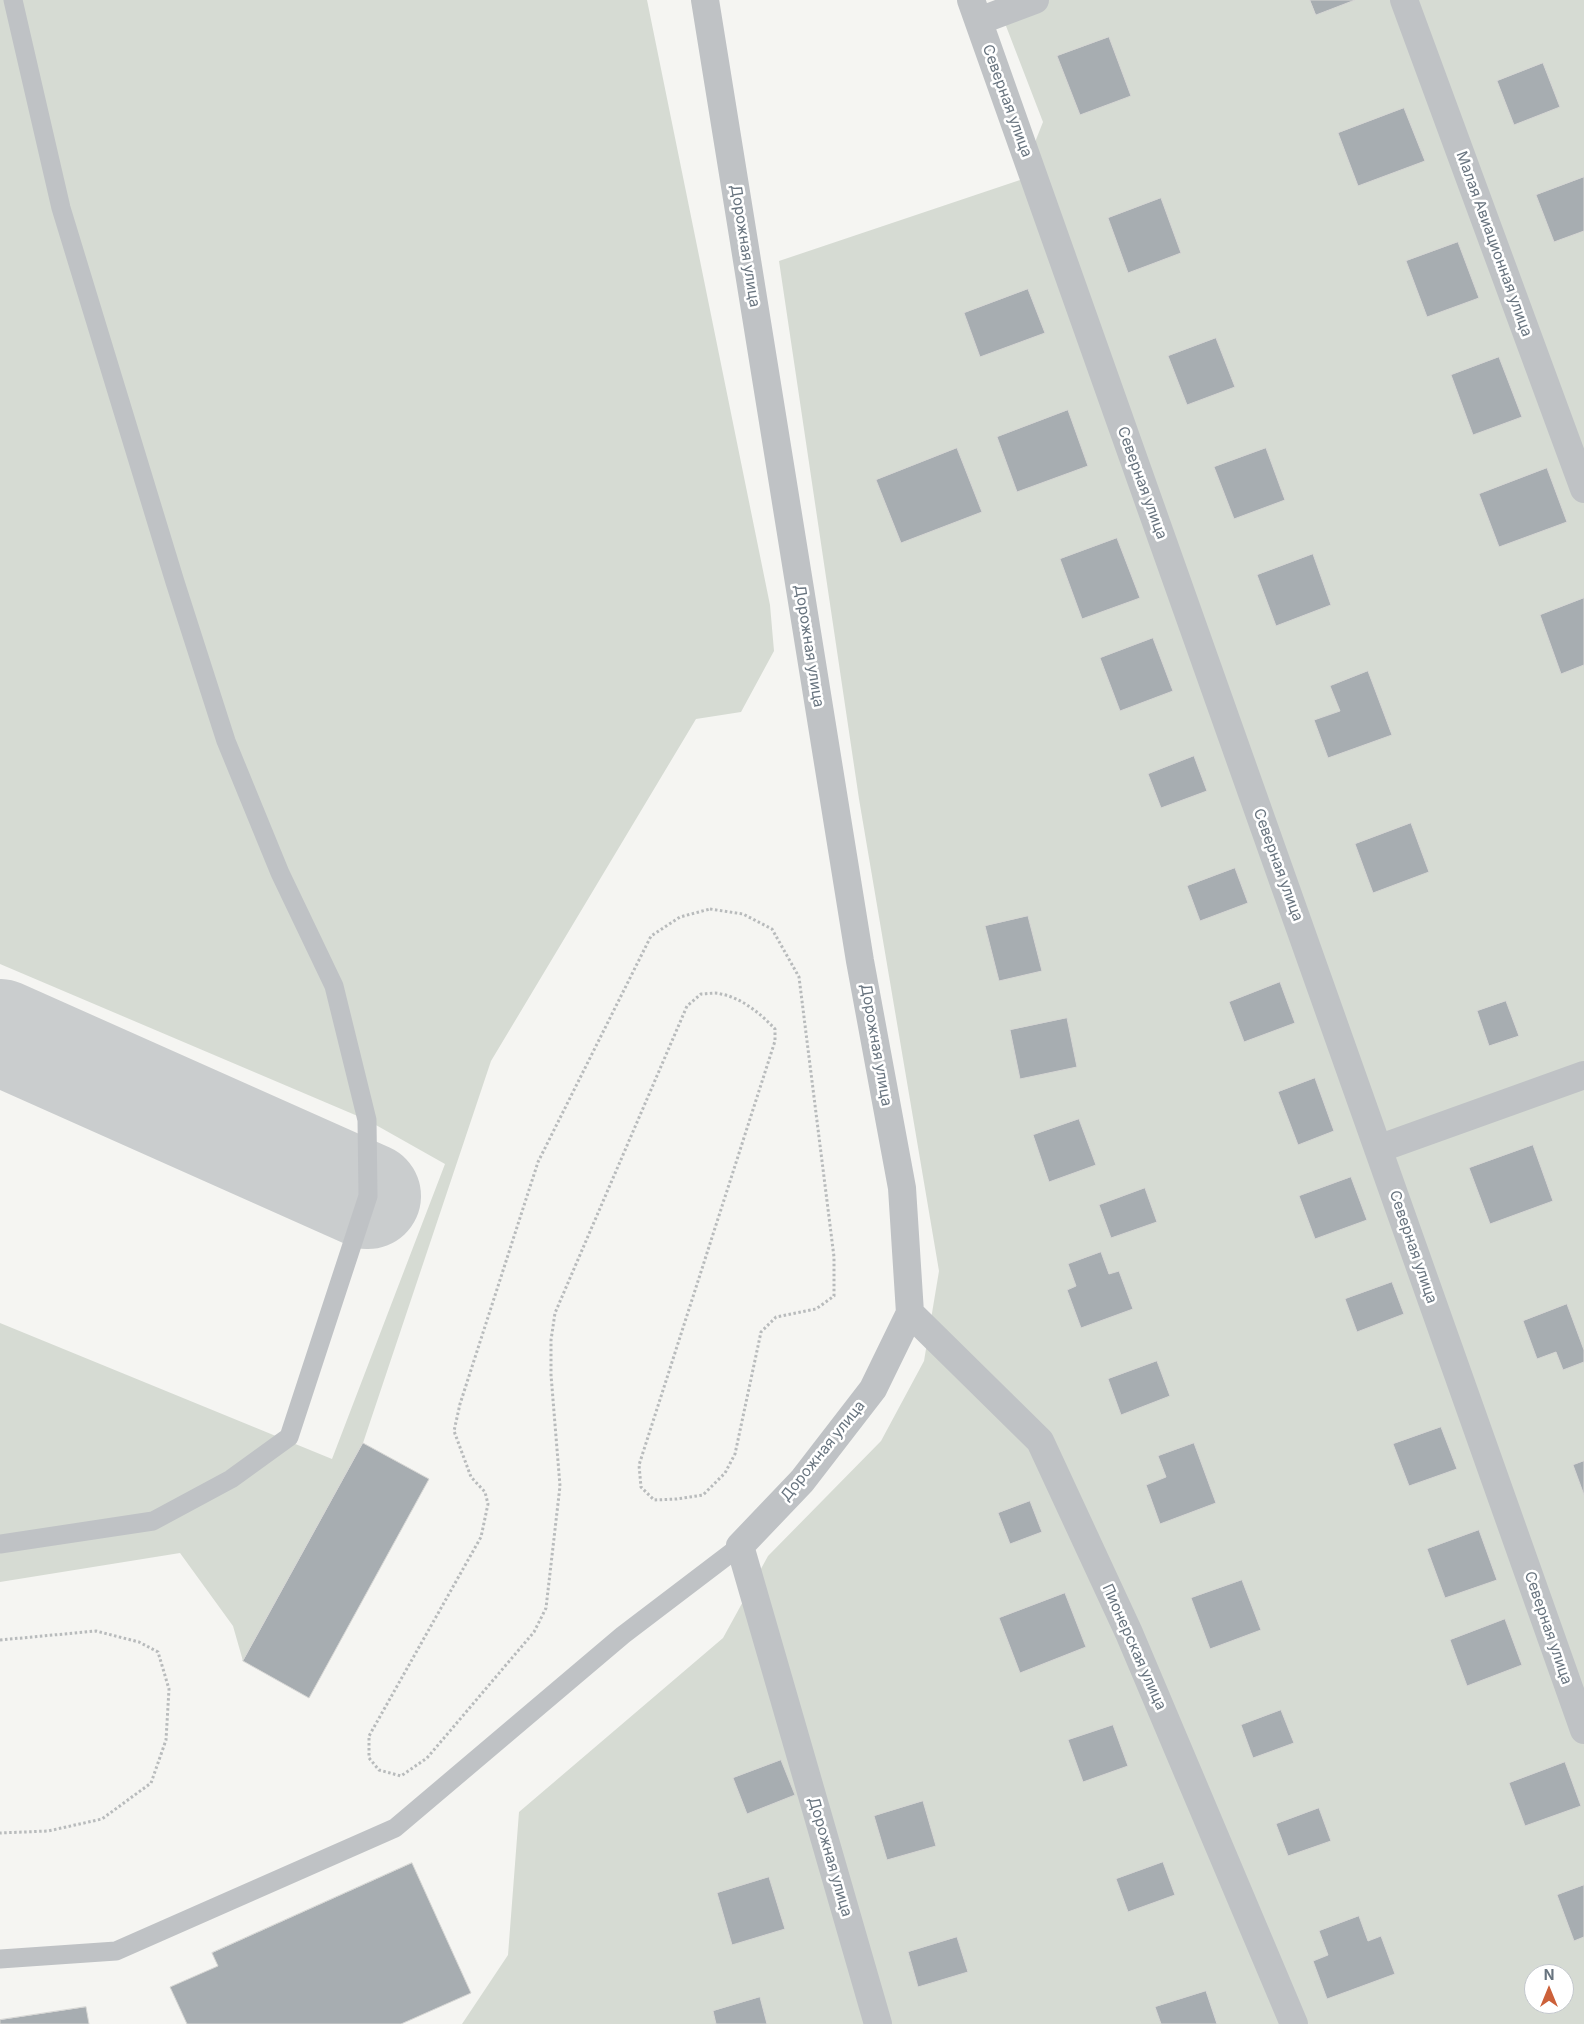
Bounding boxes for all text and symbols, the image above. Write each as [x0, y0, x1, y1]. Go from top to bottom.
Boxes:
street label: Северная улица [978, 42, 1036, 160]
street label: Малая Авиационная улица [1452, 149, 1536, 339]
street label: Дорожная улица [726, 183, 764, 309]
street label: Северная улица [1113, 424, 1171, 542]
street label: Дорожная улица [790, 583, 828, 709]
street label: Северная улица [1249, 806, 1307, 924]
street label: Дорожная улица [856, 983, 896, 1107]
street label: Северная улица [1385, 1188, 1441, 1306]
street label: Дорожная улица [777, 1397, 869, 1505]
street label: Северная улица [1520, 1569, 1576, 1687]
street label: Пионерская улица [1098, 1581, 1170, 1713]
street label: Дорожная улица [804, 1795, 856, 1919]
north arrow [1524, 1964, 1574, 2014]
text: N [1544, 1966, 1554, 1983]

